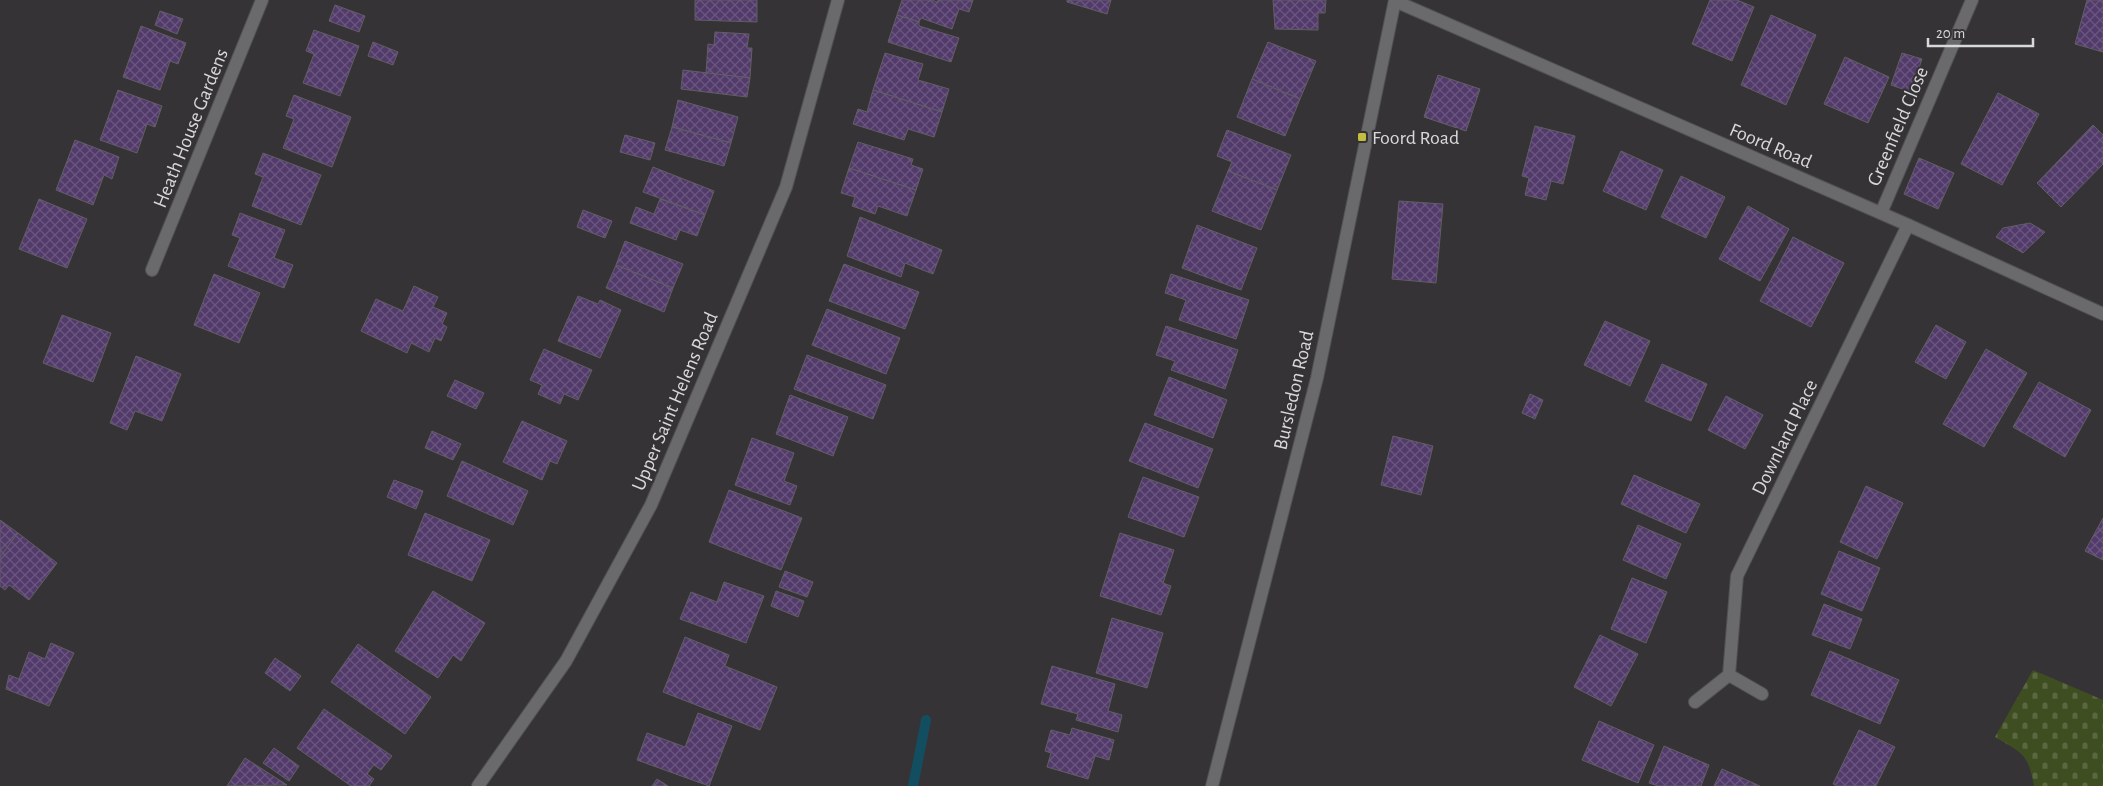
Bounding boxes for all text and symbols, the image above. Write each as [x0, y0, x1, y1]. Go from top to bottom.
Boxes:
scale bar [1928, 15, 2033, 47]
text: 20 m [1936, 26, 1965, 41]
street label: Heath House Gardens [150, 46, 232, 211]
street label: Greenfield Close [1864, 64, 1932, 189]
street label: Foord Road [1727, 120, 1815, 172]
place label: Foord Road [1372, 128, 1459, 148]
marker: Foord Road [1356, 131, 1368, 143]
street label: Upper Saint Helens Road [628, 309, 722, 494]
street label: Bursledon Road [1270, 328, 1317, 452]
street label: Downland Place [1748, 377, 1821, 498]

